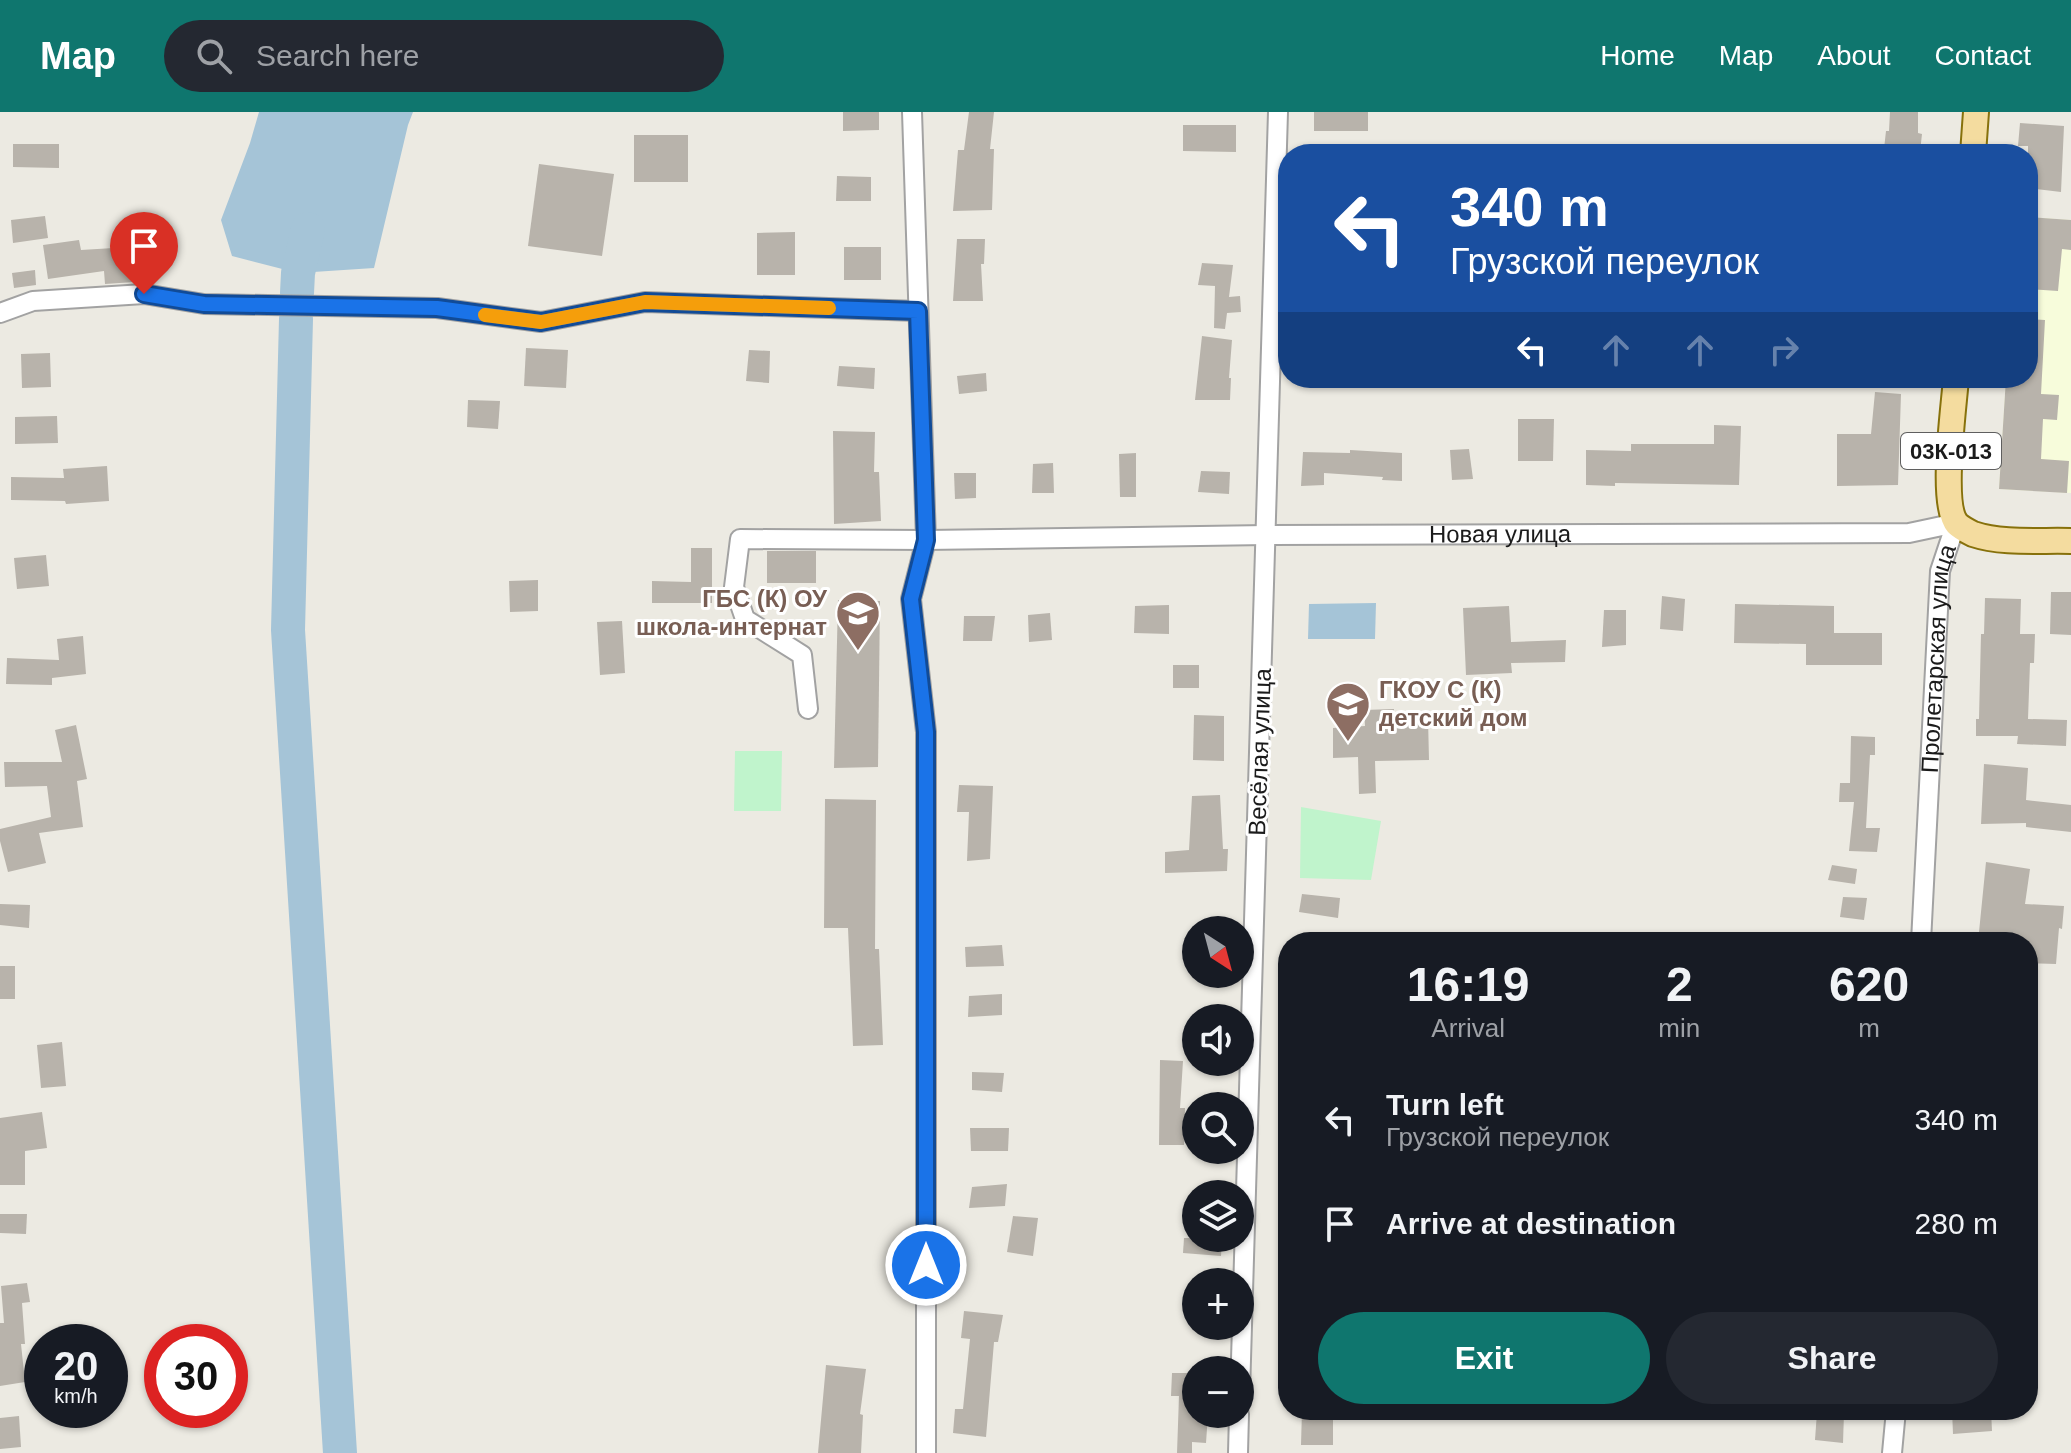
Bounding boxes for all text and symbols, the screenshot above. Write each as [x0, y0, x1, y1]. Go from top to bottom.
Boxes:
search box [164, 20, 724, 92]
icon: search [192, 34, 236, 78]
text: Map [40, 35, 116, 77]
text: Search here [256, 39, 419, 72]
text: Home [1600, 40, 1675, 71]
text: Map [1719, 40, 1773, 71]
text: About [1817, 40, 1891, 71]
text: Contact [1935, 40, 2031, 71]
text: 340 m [1450, 175, 1609, 238]
icon: left [1318, 176, 1422, 280]
pin [110, 212, 178, 294]
icon: arrive [122, 224, 166, 268]
text: Грузской переулок [1450, 241, 1759, 282]
icon: left [1510, 328, 1554, 372]
icon: ahead [1594, 328, 1638, 372]
icon: ahead [1678, 328, 1722, 372]
icon: right [1762, 328, 1806, 372]
road number: 03К-013 [1901, 433, 2001, 469]
street label: Новая улица [1429, 520, 1572, 547]
street label: Пролетарская улица [1916, 540, 1961, 774]
place label: ГБС (К) ОУ школа-интернат [636, 585, 828, 640]
school or university icon: ГБС (К) ОУ школа-интернат [834, 589, 882, 652]
street label: Весёлая улица [1243, 667, 1276, 836]
place label: ГКОУ С (К) детский дом [1379, 676, 1528, 731]
school or university icon: ГКОУ С (К) детский дом [1324, 680, 1372, 743]
north arrow [1182, 916, 1254, 988]
map controls [1182, 916, 1254, 1428]
text: 16:19 [1407, 958, 1530, 1011]
text: 2 [1666, 958, 1693, 1011]
text: 620 [1829, 958, 1909, 1011]
button: sound [1182, 1004, 1254, 1076]
text: Arrival [1431, 1013, 1505, 1043]
text: min [1658, 1013, 1700, 1043]
text: m [1858, 1013, 1880, 1043]
text: Turn left [1386, 1088, 1504, 1121]
button: search [1182, 1092, 1254, 1164]
icon: left [1318, 1098, 1362, 1142]
text: 340 m [1915, 1103, 1998, 1136]
text: Грузской переулок [1386, 1122, 1609, 1152]
button: layers [1182, 1180, 1254, 1252]
icon: arrive [1318, 1202, 1362, 1246]
text: Arrive at destination [1386, 1207, 1676, 1240]
text: 280 m [1915, 1207, 1998, 1240]
position arrow [884, 1223, 968, 1307]
button: + [1182, 1268, 1254, 1340]
button: Exit [1318, 1312, 1650, 1404]
button: Share [1666, 1312, 1998, 1404]
speed limit sign: 30 [144, 1324, 248, 1428]
text: 20 [54, 1344, 98, 1388]
button: − [1182, 1356, 1254, 1428]
text: km/h [54, 1385, 98, 1407]

